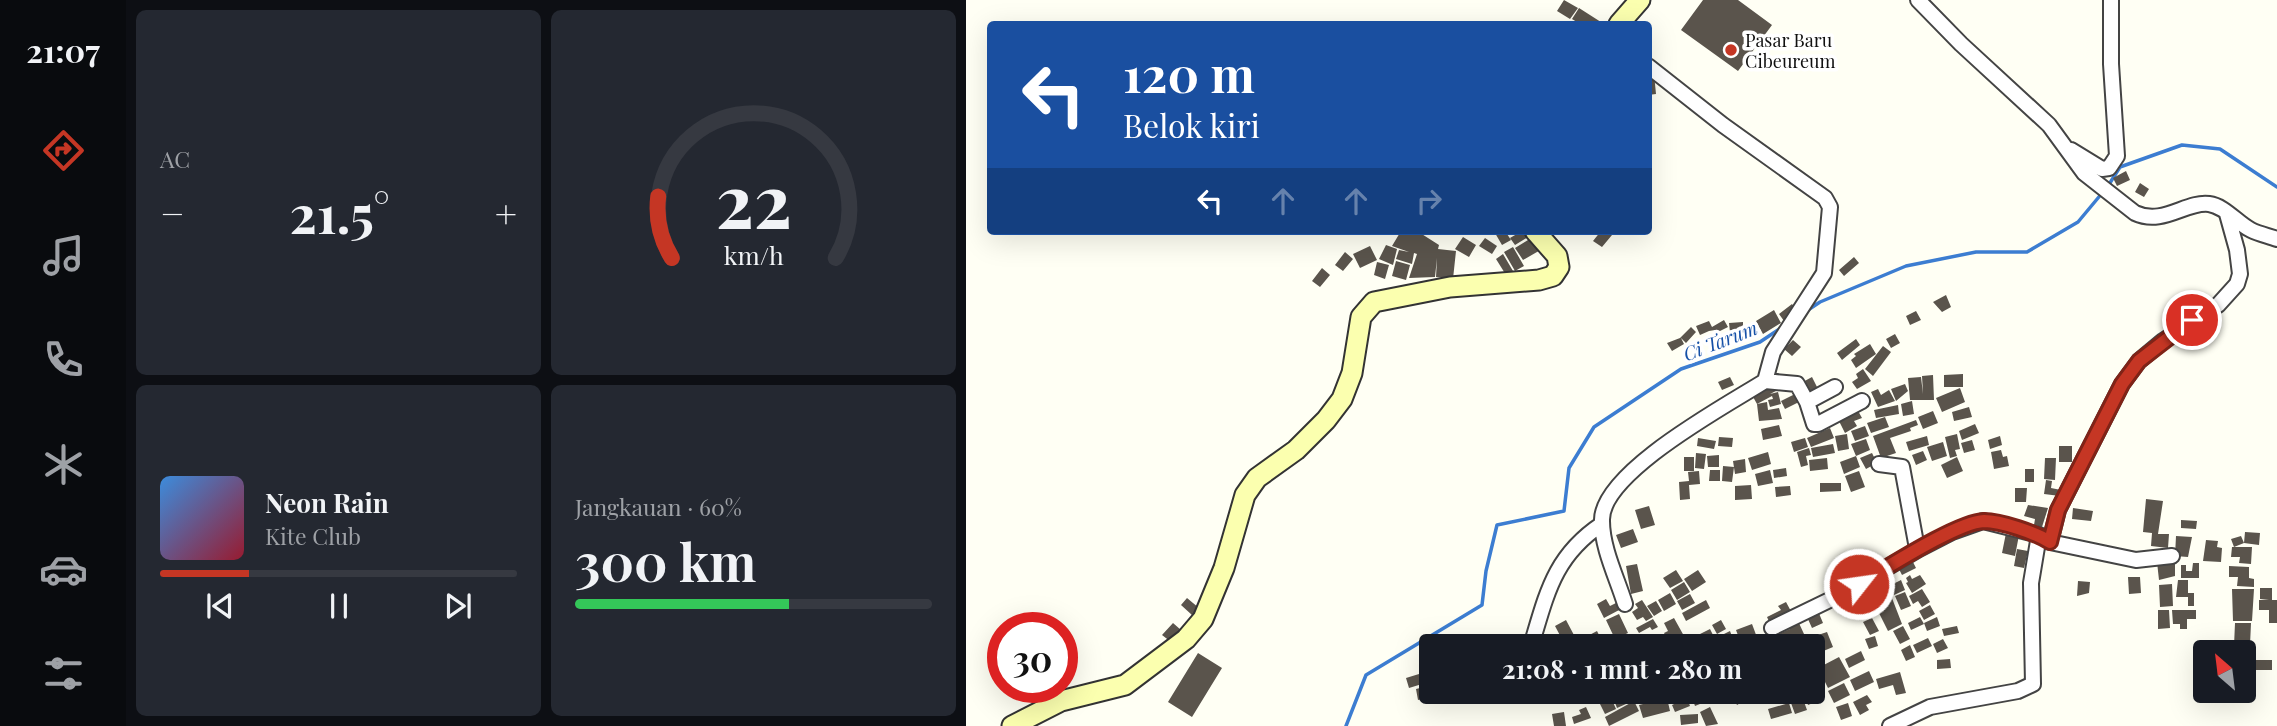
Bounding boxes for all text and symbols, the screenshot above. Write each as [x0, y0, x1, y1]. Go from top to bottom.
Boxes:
text: 21:07 [26, 28, 100, 71]
place label: Pasar Baru Cibeureum [1745, 28, 1836, 73]
text: 120 m [1123, 40, 1255, 105]
marker: Pasar Baru Cibeureum [1723, 42, 1739, 58]
icon: left [1008, 49, 1099, 140]
text: Belok kiri [1123, 103, 1260, 146]
icon: directions [39, 126, 88, 175]
text: AC [160, 143, 190, 174]
text: 22 [715, 150, 792, 247]
text: 21.5° [290, 178, 390, 247]
icon: left [1191, 182, 1229, 220]
icon: ahead [1264, 182, 1302, 220]
icon: ahead [1337, 182, 1375, 220]
icon: right [1410, 182, 1448, 220]
text: − [160, 187, 185, 238]
text: + [495, 187, 517, 238]
icon: music [39, 231, 88, 280]
text: km/h [724, 238, 784, 271]
pin [2162, 290, 2222, 350]
icon: arrive [2173, 301, 2211, 339]
water label: Ci Tarum [1679, 314, 1761, 366]
icon: phone [39, 335, 88, 384]
icon: climate [39, 440, 88, 489]
text: Neon Rain [265, 485, 389, 520]
text: Jangkauan · 60% [575, 491, 742, 522]
text: Kite Club [265, 520, 361, 551]
text: 300 km [575, 526, 756, 595]
icon: car [39, 545, 88, 594]
position arrow [1822, 547, 1896, 621]
icon: previous [201, 587, 239, 625]
icon: pause [320, 587, 358, 625]
icon: next [439, 587, 477, 625]
speed limit sign: 30 [987, 612, 1078, 703]
north arrow [2193, 640, 2256, 704]
map controls [2193, 640, 2256, 703]
icon: filters [39, 649, 88, 698]
text: 21:08 · 1 mnt · 280 m [1502, 651, 1742, 686]

